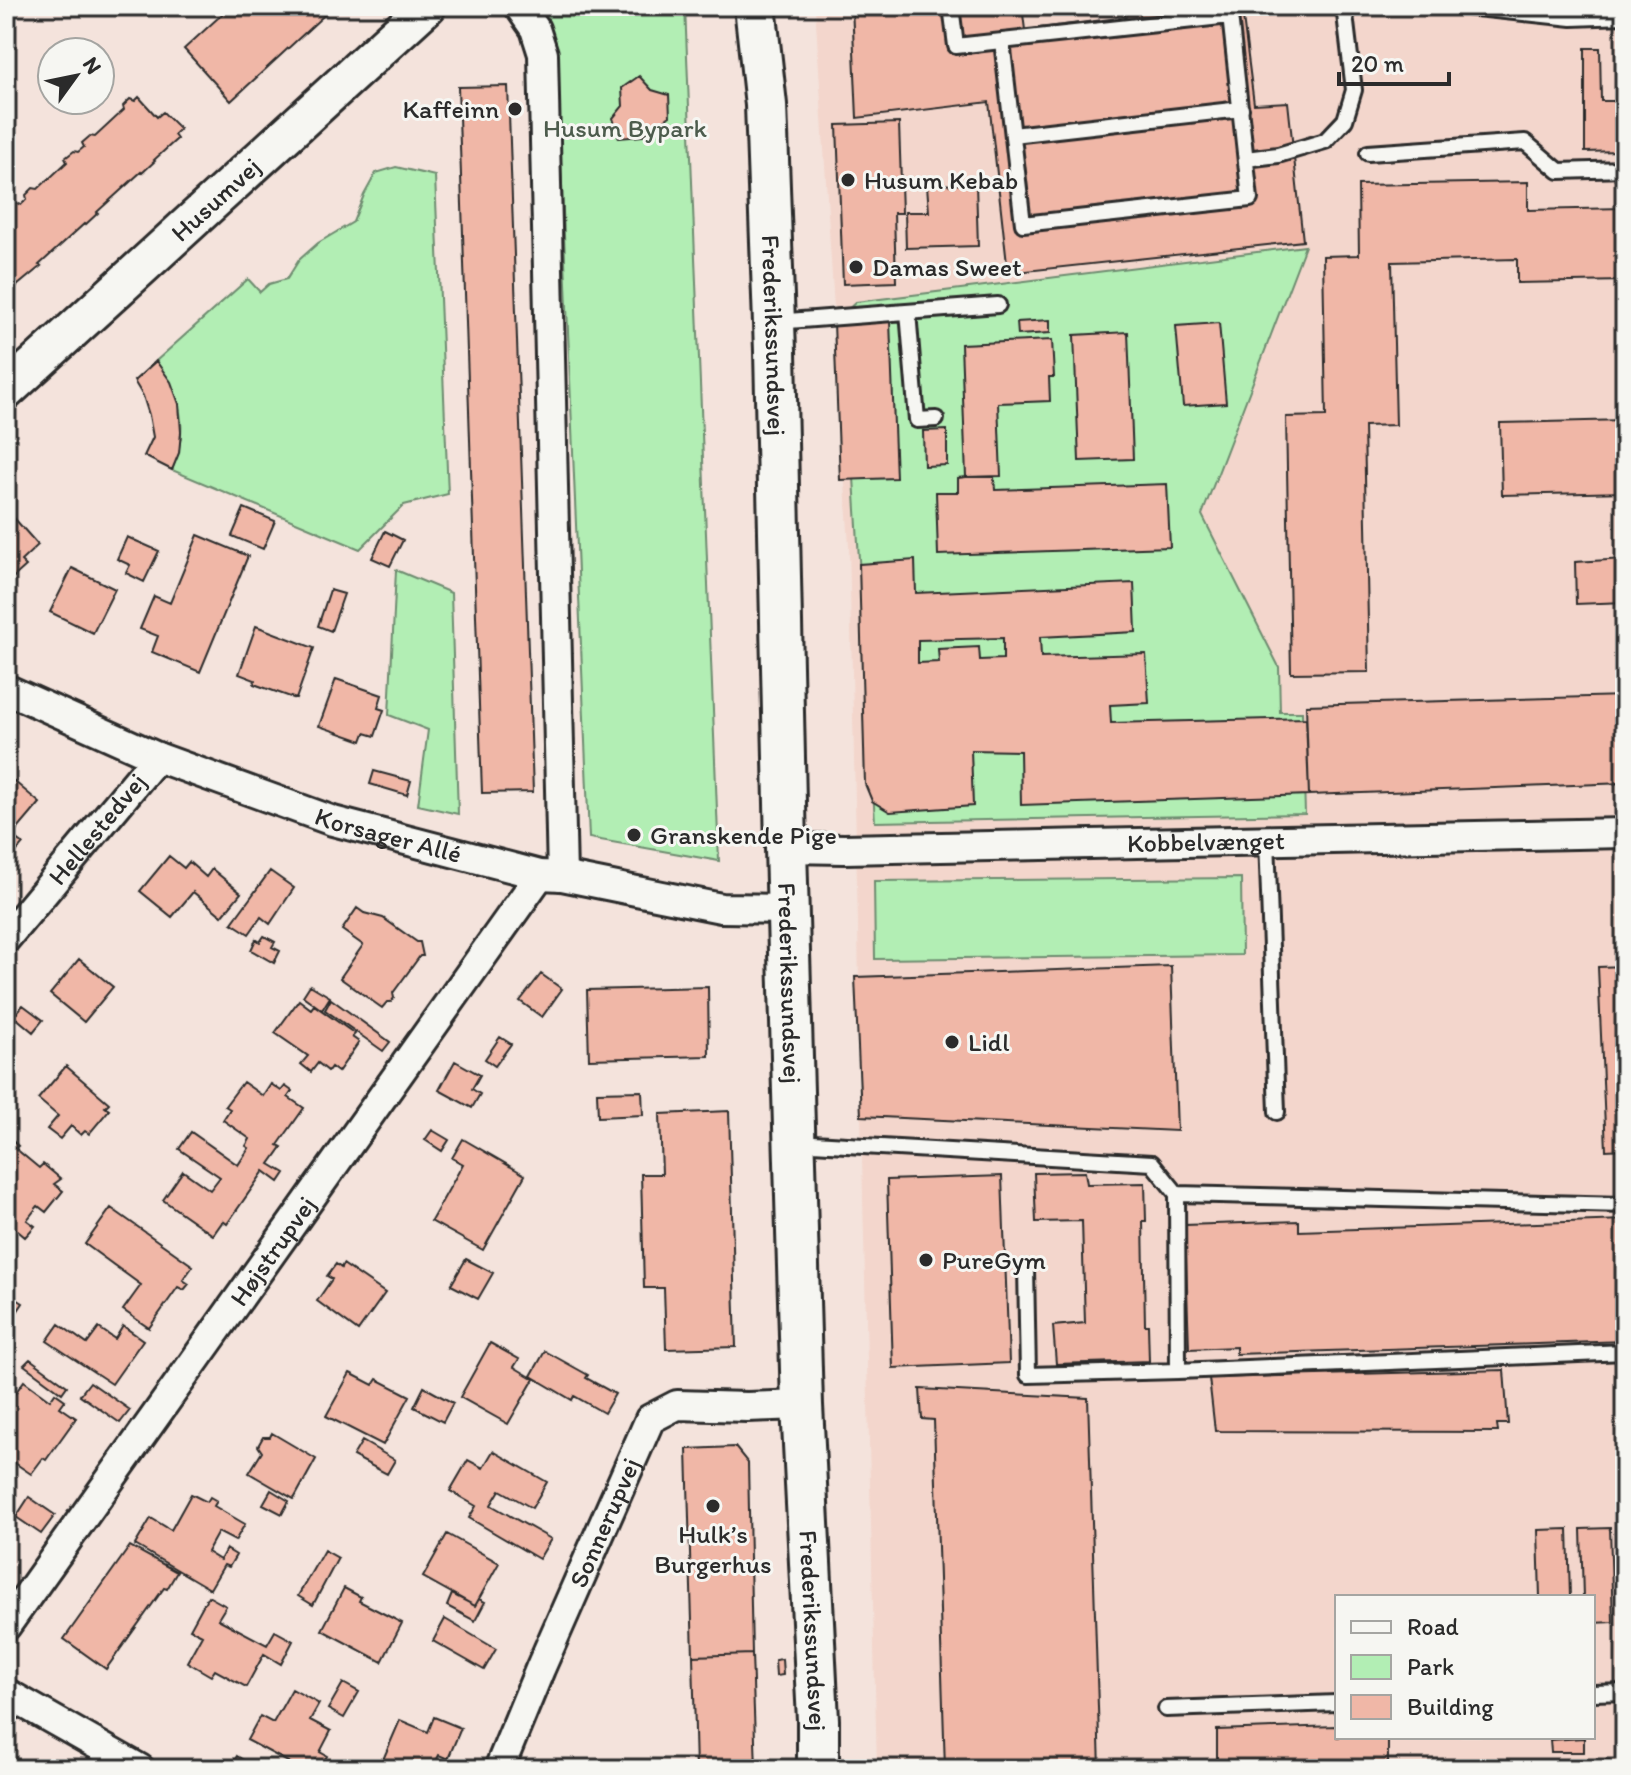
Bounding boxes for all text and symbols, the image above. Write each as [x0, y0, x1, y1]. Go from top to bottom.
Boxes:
north arrow [36, 36, 116, 116]
scale bar [1339, 36, 1449, 86]
text: 20 m [1351, 49, 1404, 78]
text: N [77, 52, 108, 79]
place label: Kaffeinn [402, 93, 499, 125]
marker: Kaffeinn [506, 100, 524, 118]
park label: Husum Bypark [543, 112, 708, 144]
street label: Husumvej [164, 150, 267, 248]
place label: Husum Kebab [864, 164, 1018, 196]
marker: Husum Kebab [839, 171, 857, 189]
street label: Frederikssundsvej [755, 234, 793, 436]
place label: Damas Sweet [872, 251, 1022, 283]
marker: Damas Sweet [847, 258, 865, 276]
street label: Hellestedvej [41, 766, 153, 892]
street label: Korsager Allé [311, 800, 465, 870]
place label: Granskende Pige [650, 819, 837, 851]
street label: Kobbelvænget [1127, 824, 1285, 859]
marker: Granskende Pige [625, 826, 643, 844]
street label: Frederikssundsvej [771, 882, 809, 1084]
place label: Lidl [968, 1026, 1010, 1058]
marker: Lidl [943, 1033, 961, 1051]
street label: Højstrupvej [223, 1190, 323, 1312]
place label: PureGym [942, 1244, 1046, 1276]
marker: PureGym [917, 1251, 935, 1269]
street label: Sonnerupvej [562, 1453, 647, 1592]
marker: Hulk’s Burgerhus [704, 1497, 722, 1515]
place label: Hulk’s Burgerhus [654, 1518, 772, 1580]
street label: Frederikssundsvej [792, 1529, 834, 1731]
legend [1335, 1595, 1595, 1739]
text: Road [1407, 1612, 1459, 1641]
text: Park [1407, 1652, 1454, 1681]
text: Building [1407, 1692, 1494, 1721]

